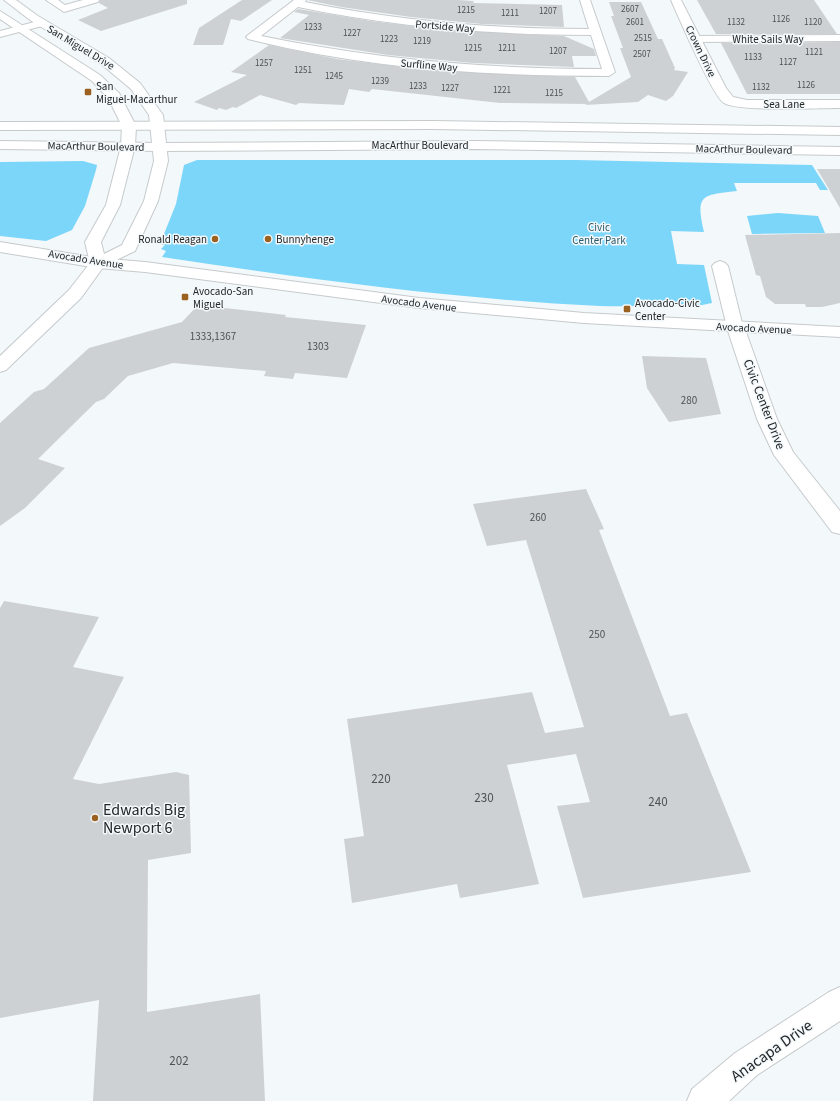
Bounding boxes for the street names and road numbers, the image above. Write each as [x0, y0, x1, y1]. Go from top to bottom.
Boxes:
street label: Portside Way [415, 16, 475, 37]
street label: San Miguel Drive [44, 21, 118, 74]
street label: Crown Drive [682, 23, 720, 80]
street label: White Sails Way [732, 32, 804, 47]
street label: Surfline Way [400, 56, 458, 75]
street label: Sea Lane [763, 97, 805, 112]
street label: MacArthur Boulevard [47, 138, 145, 155]
street label: MacArthur Boulevard [371, 138, 469, 153]
street label: MacArthur Boulevard [695, 141, 793, 158]
street label: Avocado Avenue [47, 246, 125, 273]
street label: Avocado Avenue [381, 291, 458, 316]
street label: Avocado Avenue [716, 319, 793, 338]
street label: Civic Center Drive [739, 357, 790, 452]
street label: Anacapa Drive [726, 1014, 817, 1087]

